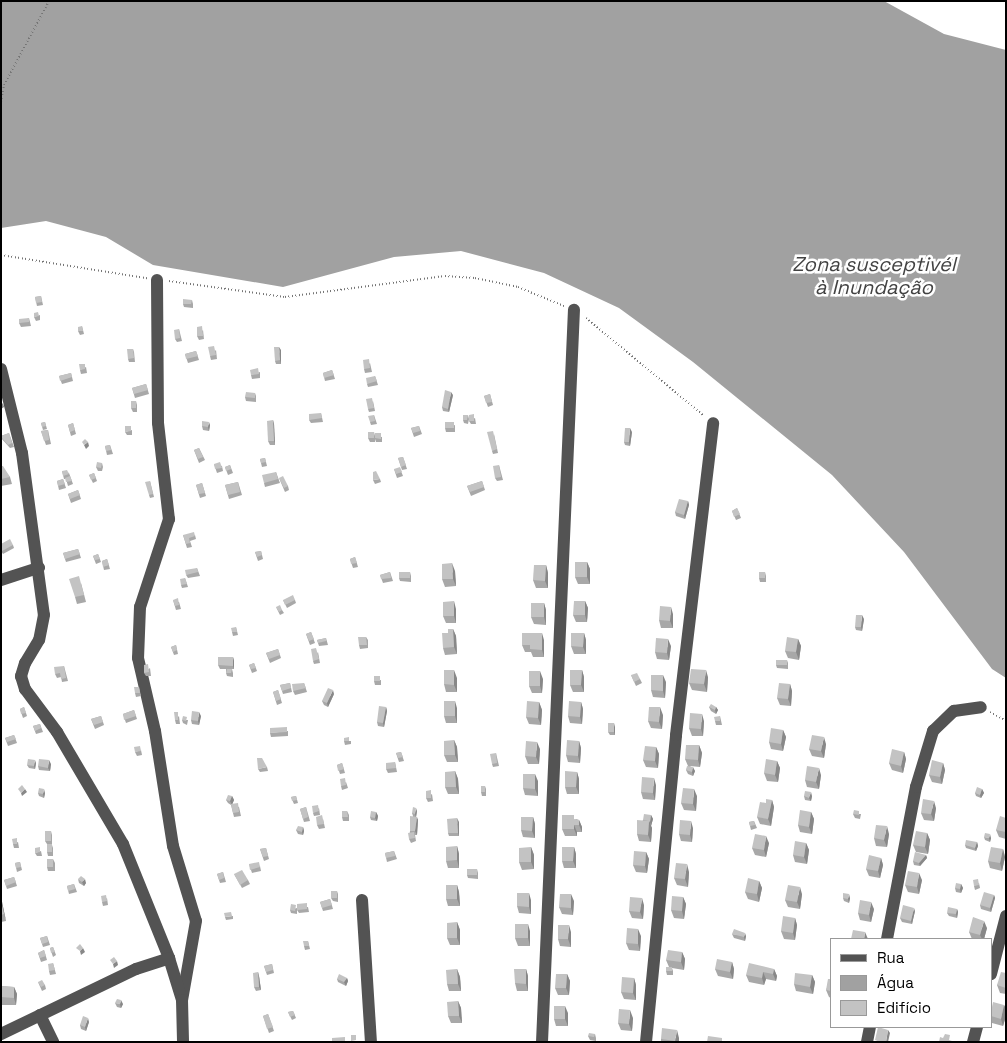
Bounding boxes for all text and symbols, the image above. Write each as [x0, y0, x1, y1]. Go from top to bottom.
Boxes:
water label: Zona susceptivél à Inundação [792, 253, 956, 300]
legend [830, 938, 992, 1028]
text: Rua [877, 948, 904, 967]
text: Água [877, 973, 914, 992]
text: Edifício [877, 998, 931, 1017]

